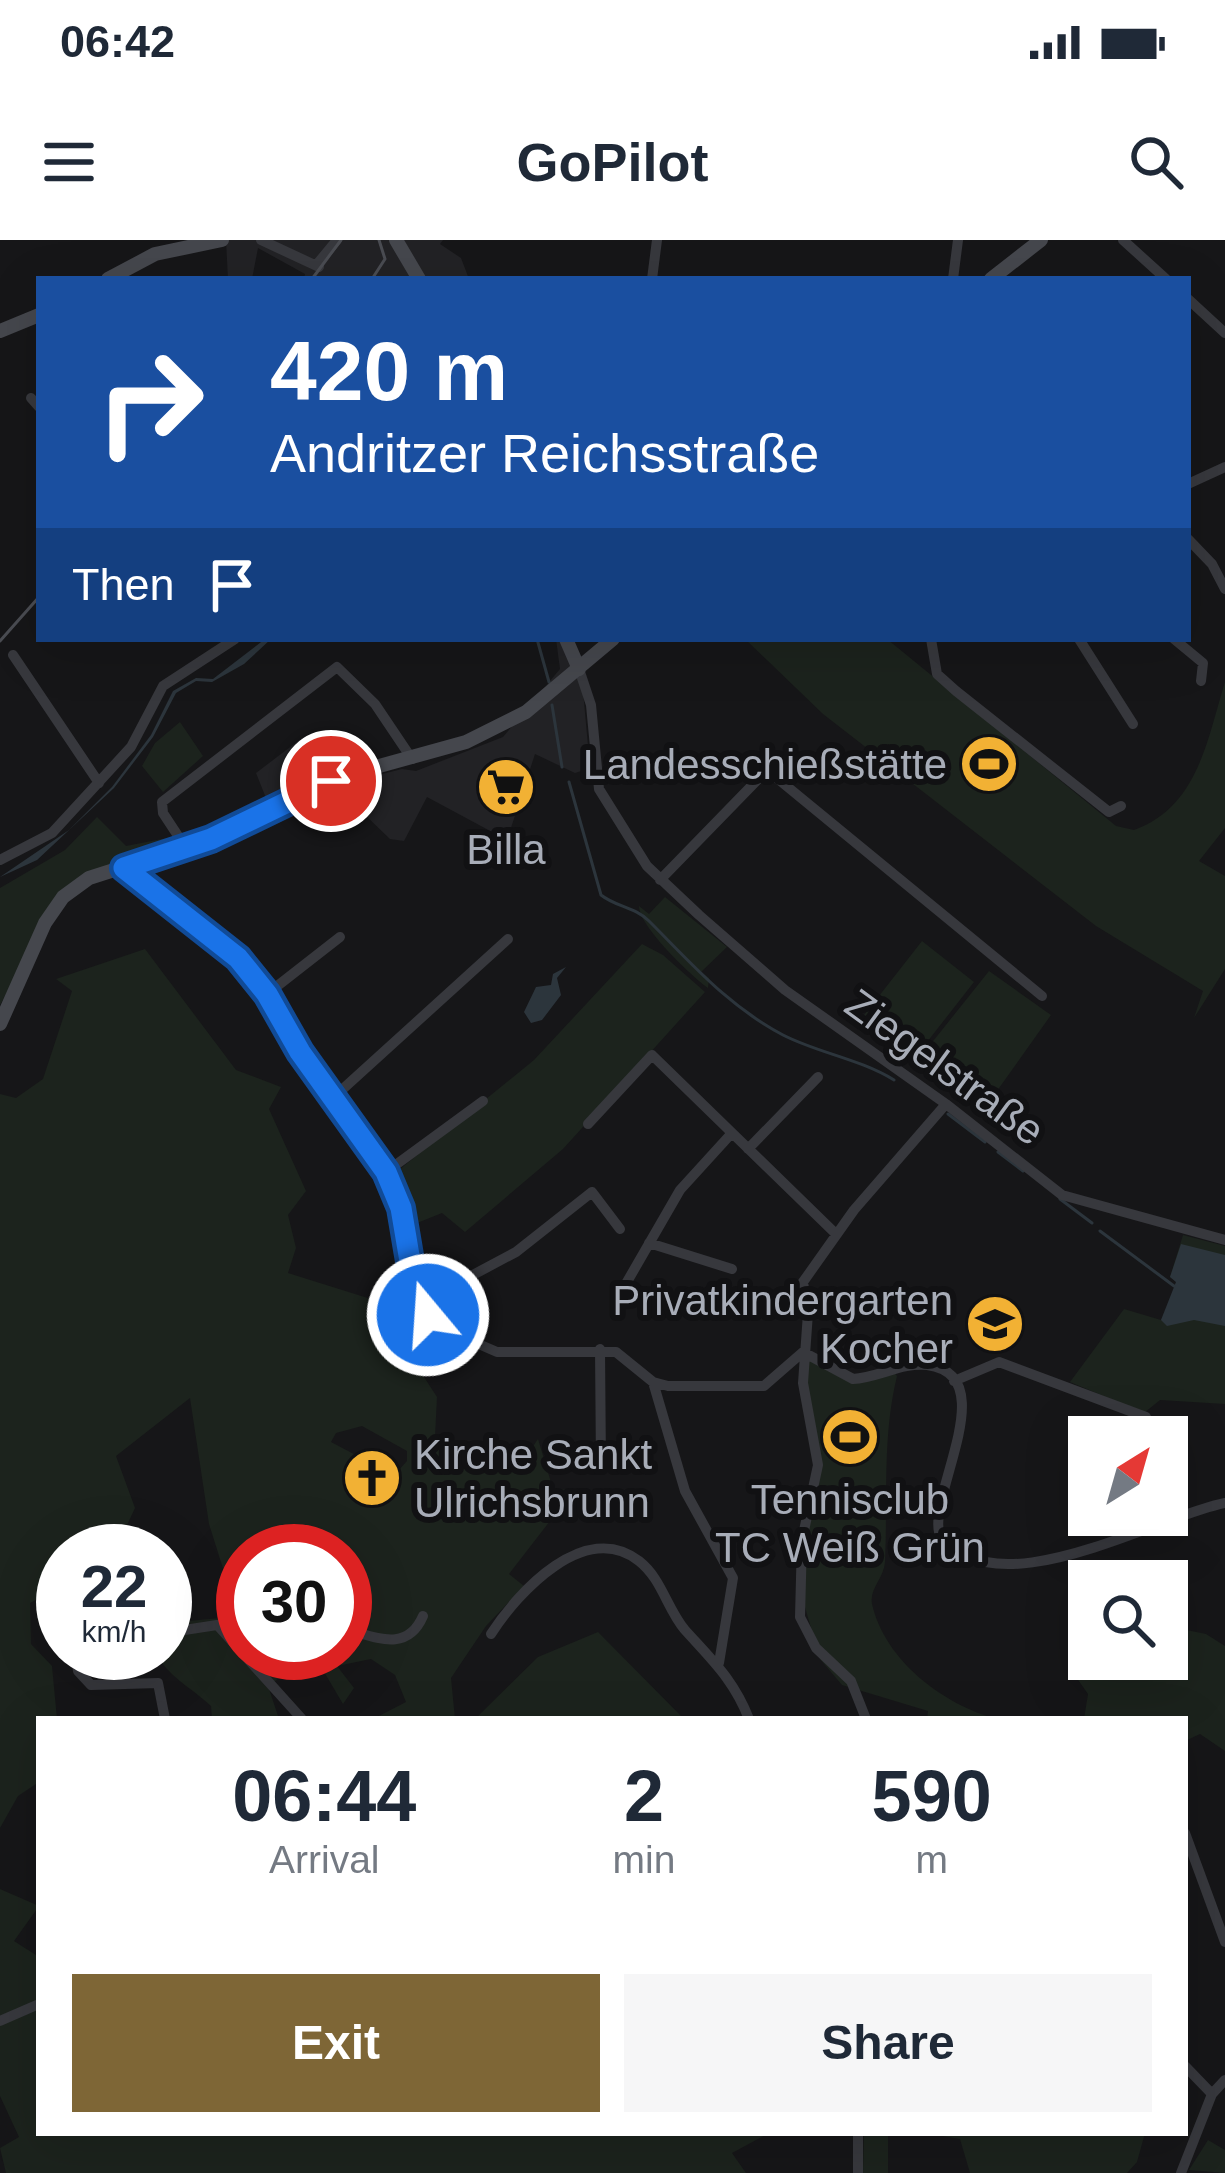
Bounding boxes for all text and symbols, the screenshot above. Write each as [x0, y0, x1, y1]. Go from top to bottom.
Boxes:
text: 06:42 [60, 16, 175, 67]
icon: menu [36, 129, 102, 195]
icon: search [1123, 129, 1189, 195]
text: GoPilot [517, 132, 708, 192]
icon: right [72, 324, 228, 480]
text: 420 m [270, 324, 508, 418]
text: Andritzer Reichsstraße [270, 423, 819, 483]
icon: arrive [199, 552, 265, 618]
text: Then [72, 559, 175, 610]
pin [280, 730, 382, 832]
sports icon: Landesschießstätte [958, 733, 1020, 795]
place label: Landesschießstätte [583, 741, 947, 788]
icon: arrive [298, 748, 364, 814]
supermarket icon: Billa [475, 756, 537, 818]
place label: Billa [466, 826, 546, 873]
street label: Ziegelstraße [837, 979, 1053, 1155]
position arrow [365, 1252, 491, 1378]
place label: Privatkindergarten Kocher [612, 1277, 953, 1372]
school or university icon: Privatkindergarten Kocher [964, 1293, 1026, 1355]
sports icon: Tennisclub TC Weiß Grün [819, 1406, 881, 1468]
north arrow [1068, 1416, 1188, 1536]
map controls [1068, 1416, 1188, 1680]
place label: Kirche Sankt Ulrichsbrunn [414, 1431, 652, 1526]
church icon: Kirche Sankt Ulrichsbrunn [341, 1447, 403, 1509]
place label: Tennisclub TC Weiß Grün [715, 1476, 985, 1571]
speed limit sign: 30 [216, 1524, 372, 1680]
text: 22 [81, 1553, 147, 1620]
button: search [1068, 1560, 1188, 1680]
text: km/h [81, 1615, 147, 1648]
text: 06:44 [232, 1756, 416, 1836]
text: 2 [624, 1756, 664, 1836]
text: 590 [872, 1756, 992, 1836]
text: Arrival [269, 1838, 380, 1881]
text: min [613, 1838, 675, 1881]
text: m [915, 1838, 948, 1881]
button: Exit [72, 1974, 600, 2112]
button: Share [624, 1974, 1152, 2112]

